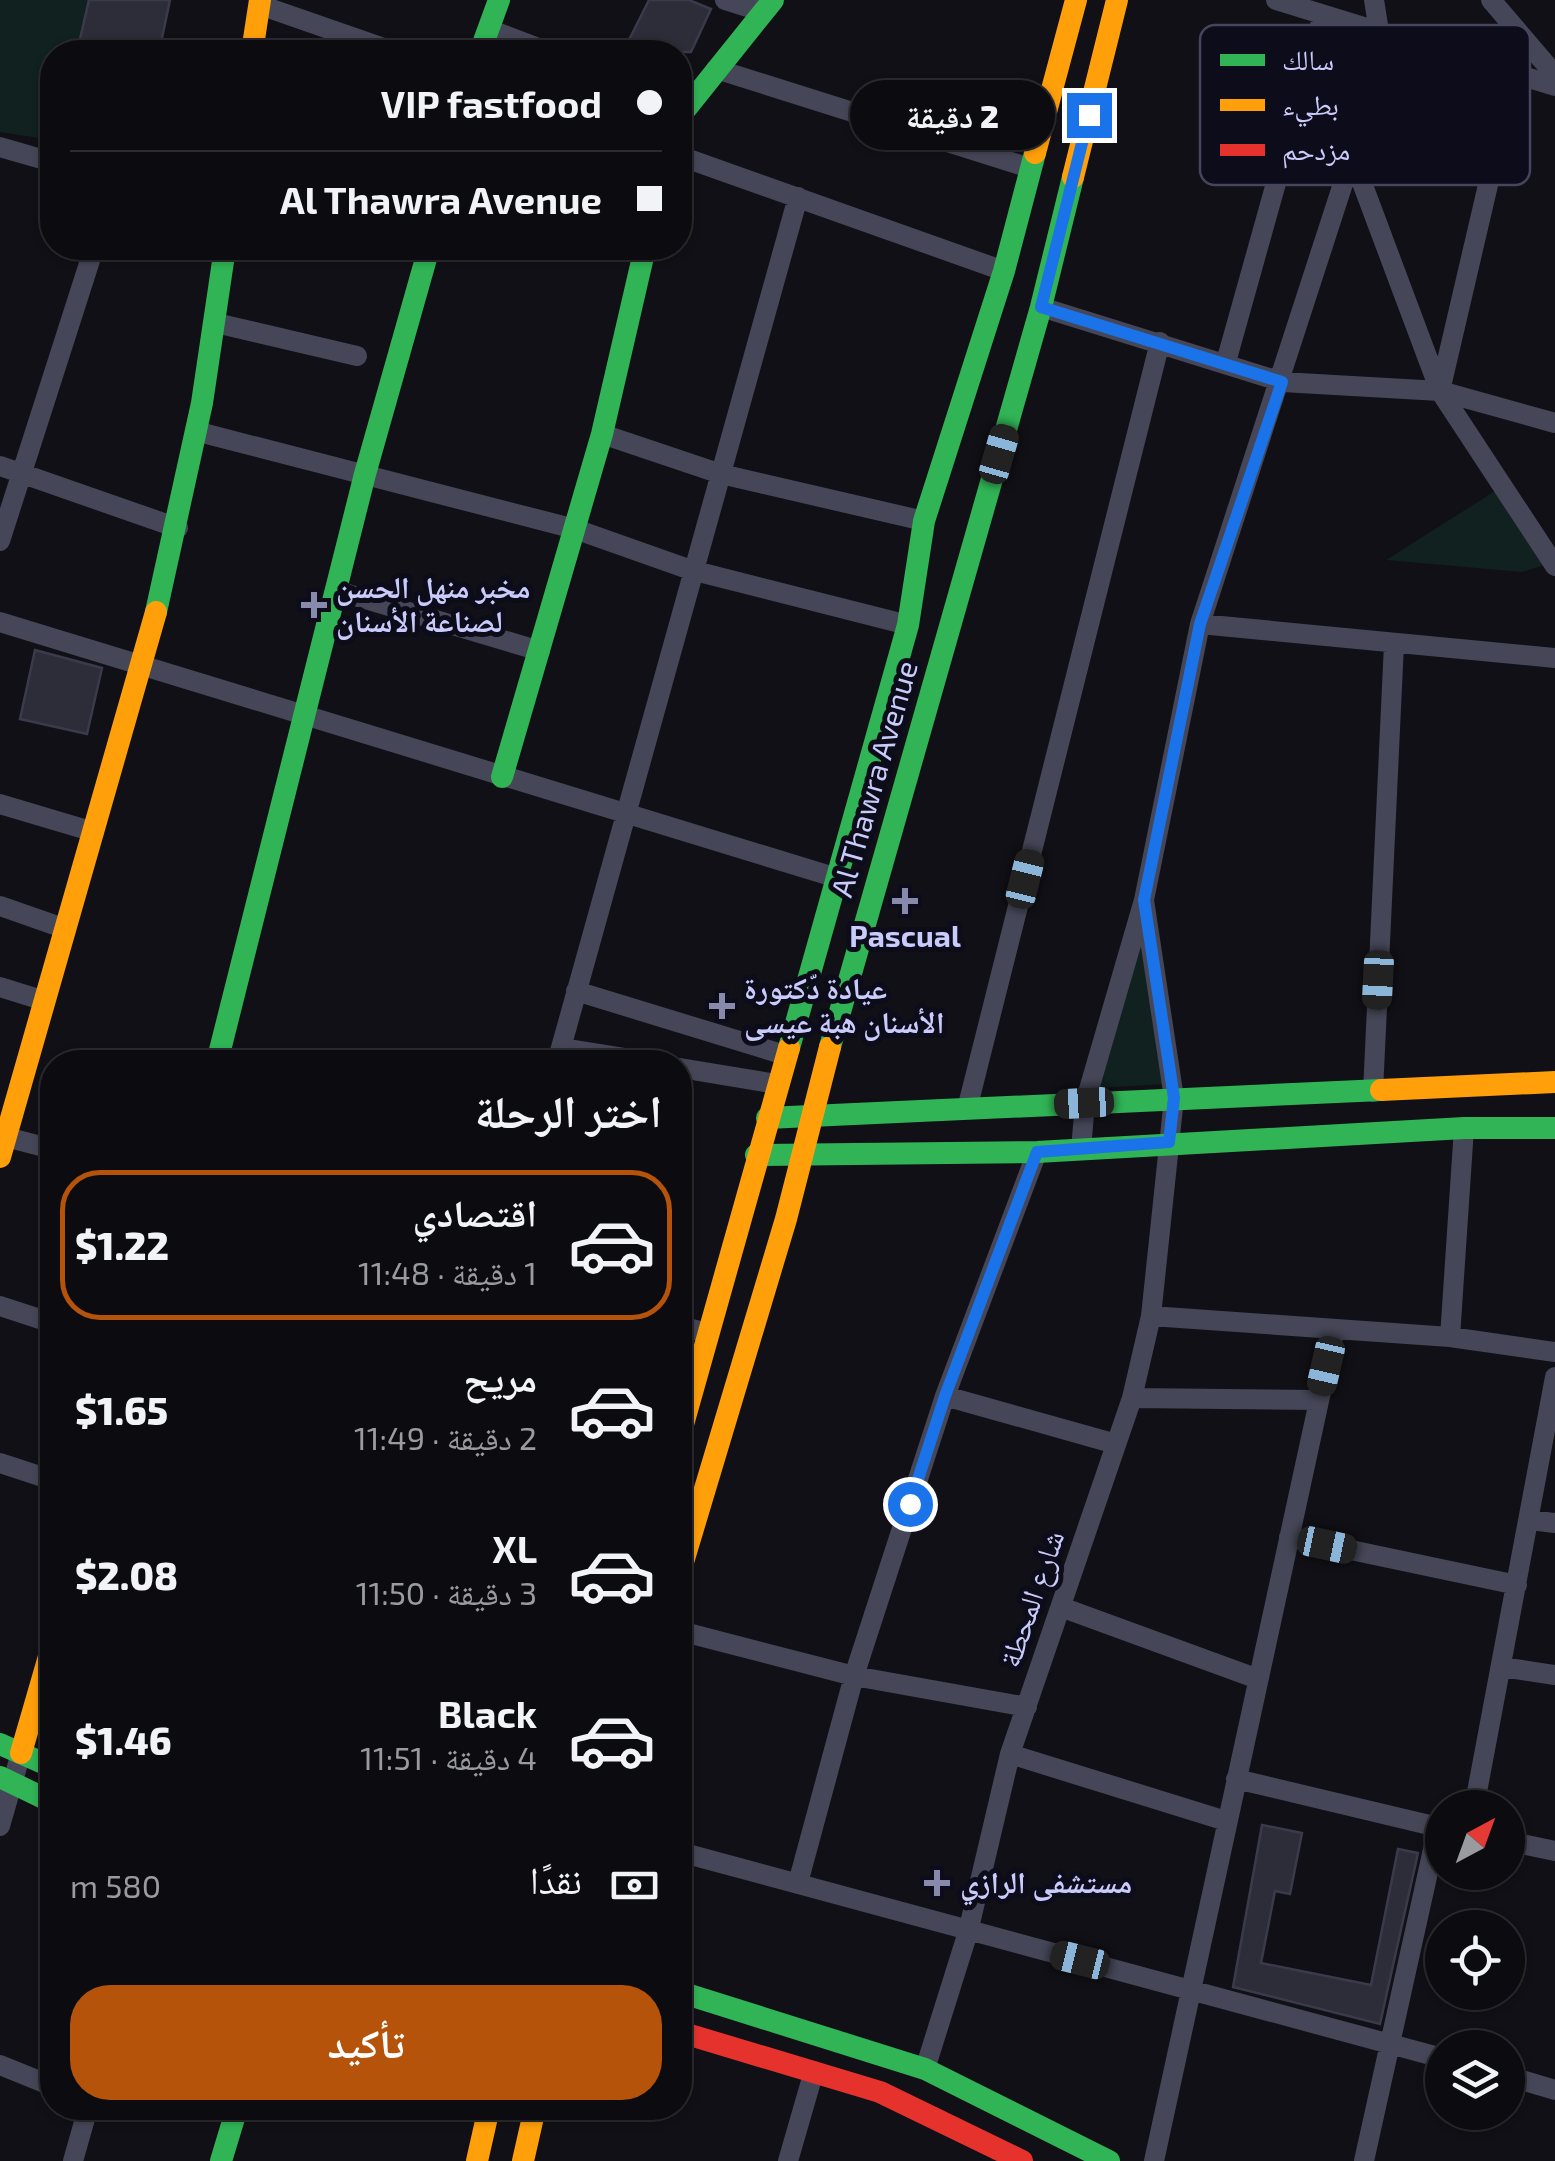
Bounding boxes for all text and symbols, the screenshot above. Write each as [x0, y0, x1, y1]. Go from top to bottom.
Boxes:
legend [1200, 25, 1530, 185]
text: سالك [1282, 42, 1334, 76]
text: VIP fastfood [381, 80, 602, 126]
callout: 2 دقيقة [849, 80, 1054, 150]
text: بطيء [1282, 87, 1339, 128]
route end [1067, 93, 1112, 138]
text: 2 دقيقة [906, 96, 999, 134]
text: مزدحم [1282, 132, 1350, 169]
text: Al Thawra Avenue [280, 176, 602, 222]
car [976, 421, 1022, 487]
place label: مخبر منهل الحسن لصناعة الأسنان [336, 568, 530, 640]
marker: مخبر منهل الحسن لصناعة الأسنان [301, 592, 327, 618]
street label: Al Thawra Avenue [822, 656, 924, 901]
car [1003, 846, 1047, 912]
marker: Pascual [892, 888, 918, 914]
place label: Pascual [849, 917, 961, 953]
car [1361, 949, 1395, 1011]
place label: عيادة دّكتورة الأسنان هبة عيسى [744, 969, 945, 1041]
marker: عيادة دّكتورة الأسنان هبة عيسى [709, 993, 735, 1019]
text: اختر الرحلة [475, 1083, 662, 1137]
car [1053, 1086, 1115, 1120]
text: اقتصادي [413, 1189, 537, 1235]
icon: car [567, 1200, 657, 1290]
text: $1.22 [75, 1222, 169, 1268]
text: 1 دقيقة · 11:48 [358, 1253, 537, 1291]
car [1305, 1333, 1347, 1399]
text: مريح [463, 1354, 537, 1400]
icon: car [567, 1365, 657, 1455]
text: $1.65 [75, 1387, 168, 1433]
text: 2 دقيقة · 11:49 [354, 1418, 537, 1456]
route start [888, 1482, 933, 1527]
car [1295, 1524, 1359, 1566]
text: XL [492, 1525, 537, 1571]
street label: شارع المحطة [990, 1525, 1073, 1672]
icon: car [567, 1530, 657, 1620]
text: $2.08 [75, 1552, 178, 1598]
text: 3 دقيقة · 11:50 [356, 1573, 537, 1611]
text: Black [438, 1690, 537, 1736]
icon: car [567, 1695, 657, 1785]
text: $1.46 [75, 1717, 171, 1763]
text: 4 دقيقة · 11:51 [360, 1738, 537, 1776]
north arrow [1425, 1790, 1525, 1890]
map controls [1425, 1790, 1525, 2130]
text: نقدًا [530, 1856, 582, 1902]
icon: cash [607, 1858, 662, 1913]
place label: مستشفى الرازي [960, 1863, 1132, 1906]
text: 580 m [70, 1866, 161, 1904]
marker: مستشفى الرازي [924, 1870, 950, 1896]
button: locate [1425, 1910, 1525, 2010]
car [1047, 1938, 1113, 1982]
button: تأكيد [70, 1985, 662, 2100]
button: layers [1425, 2030, 1525, 2130]

